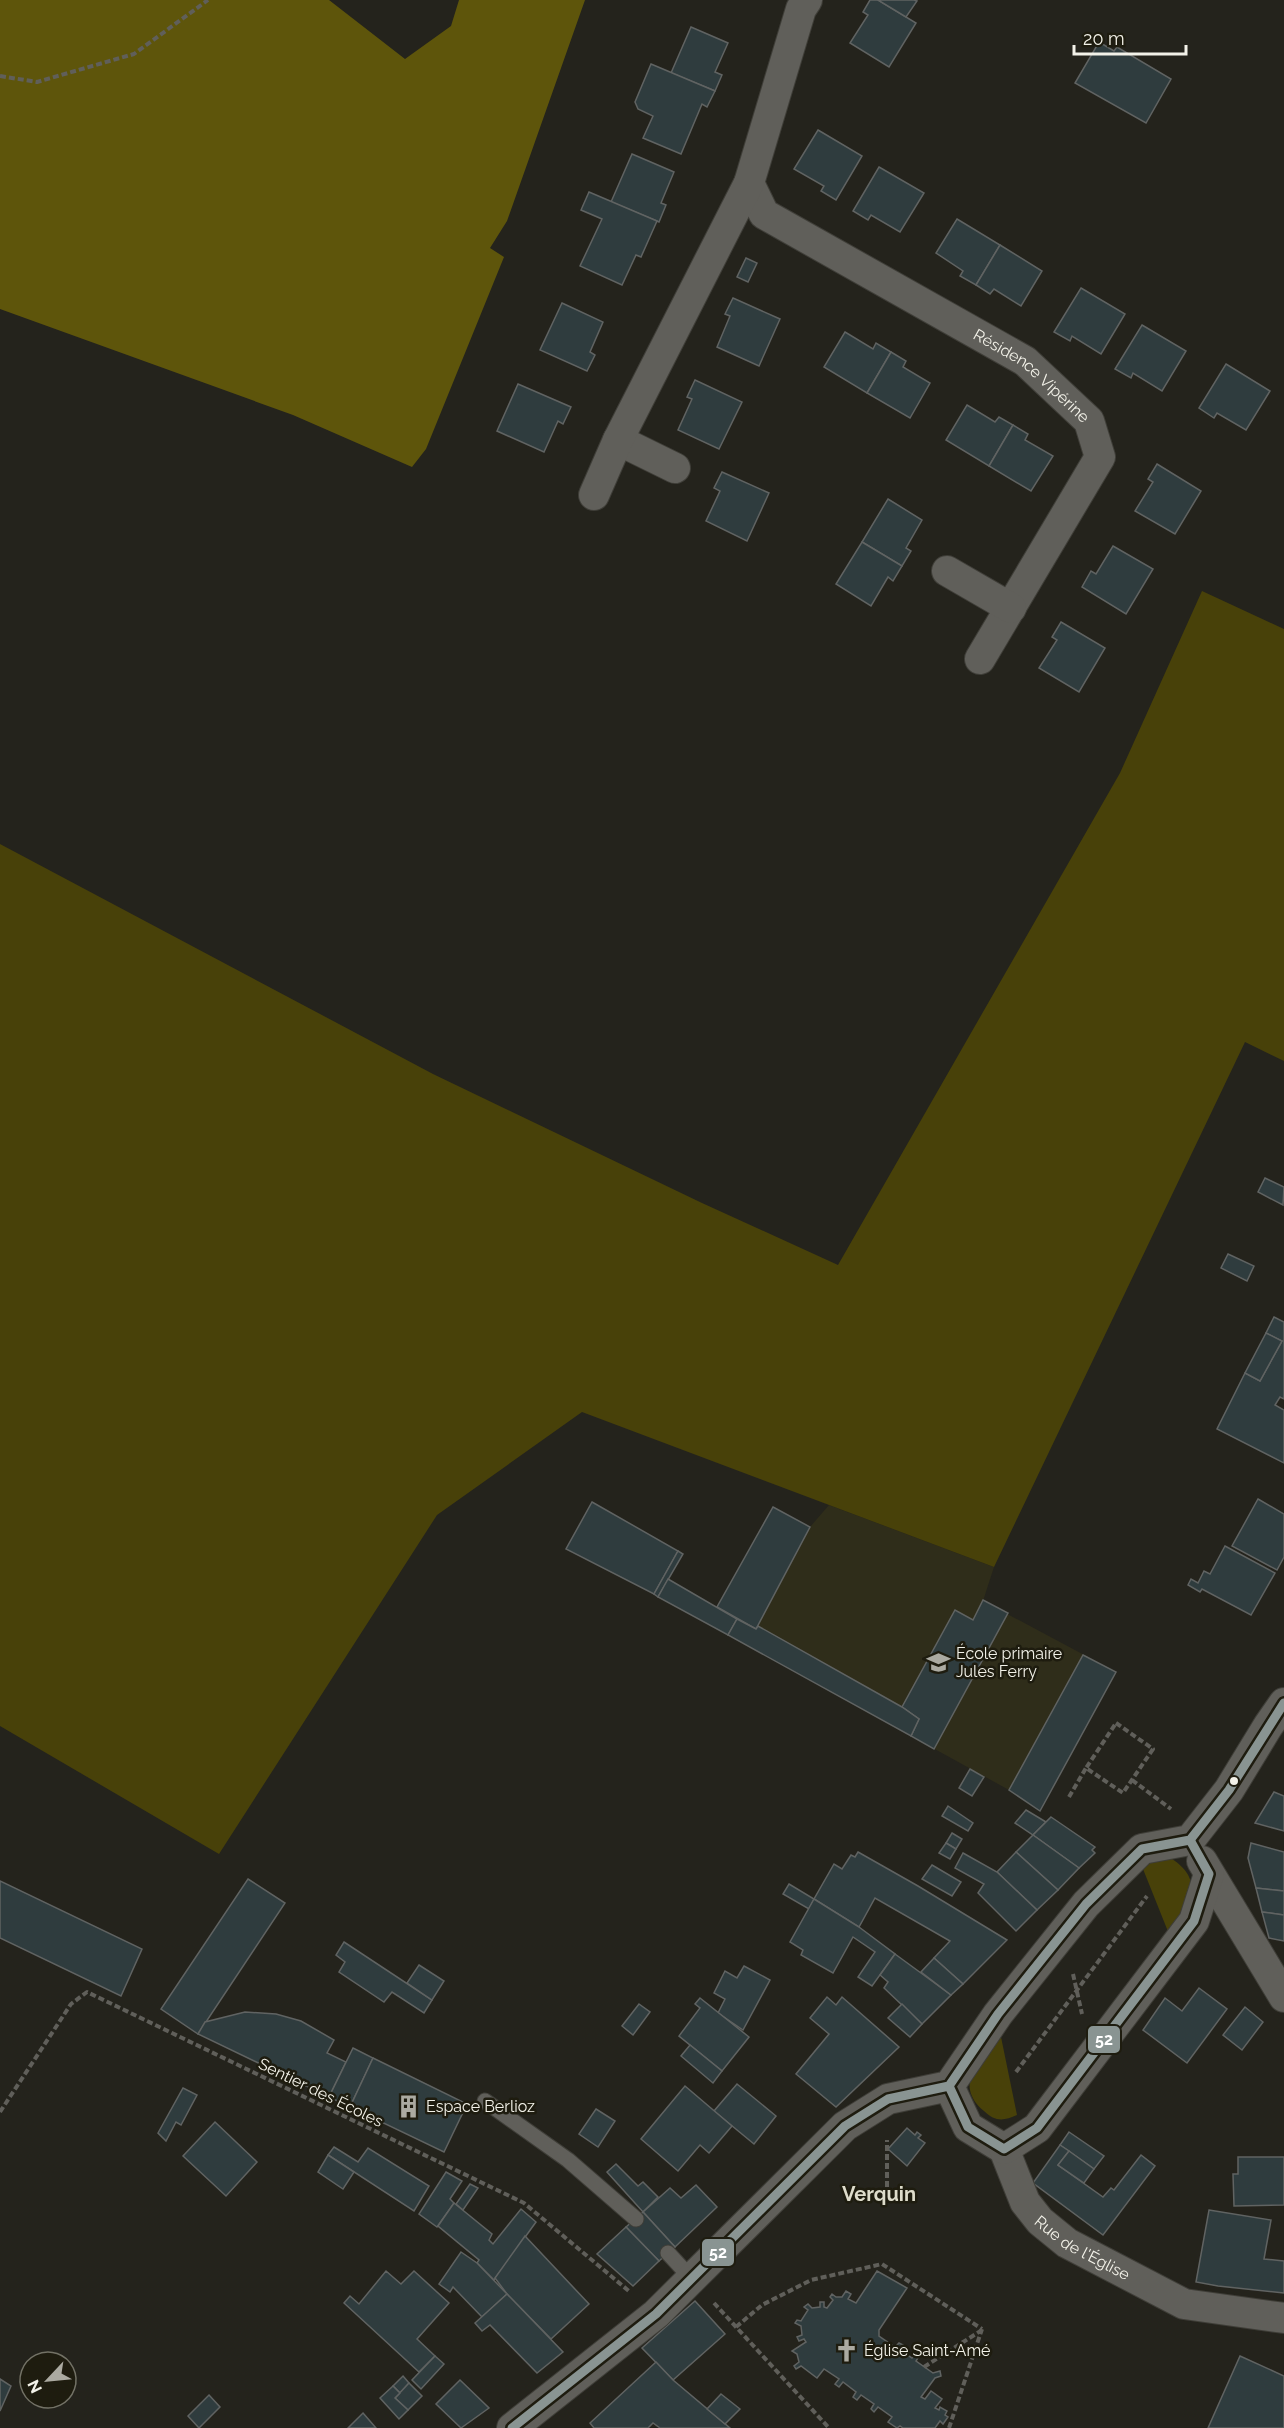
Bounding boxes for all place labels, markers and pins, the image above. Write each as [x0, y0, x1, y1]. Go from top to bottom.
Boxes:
place label: École primaire Jules Ferry [956, 1643, 1062, 1681]
school or university icon: École primaire Jules Ferry [925, 1649, 951, 1675]
unlabelled marker [1228, 1775, 1240, 1787]
building icon: Espace Berlioz [395, 2093, 421, 2119]
place label: Espace Berlioz [426, 2097, 535, 2116]
church icon: Église Saint-Amé [833, 2337, 859, 2363]
place label: Église Saint-Amé [864, 2340, 991, 2360]

